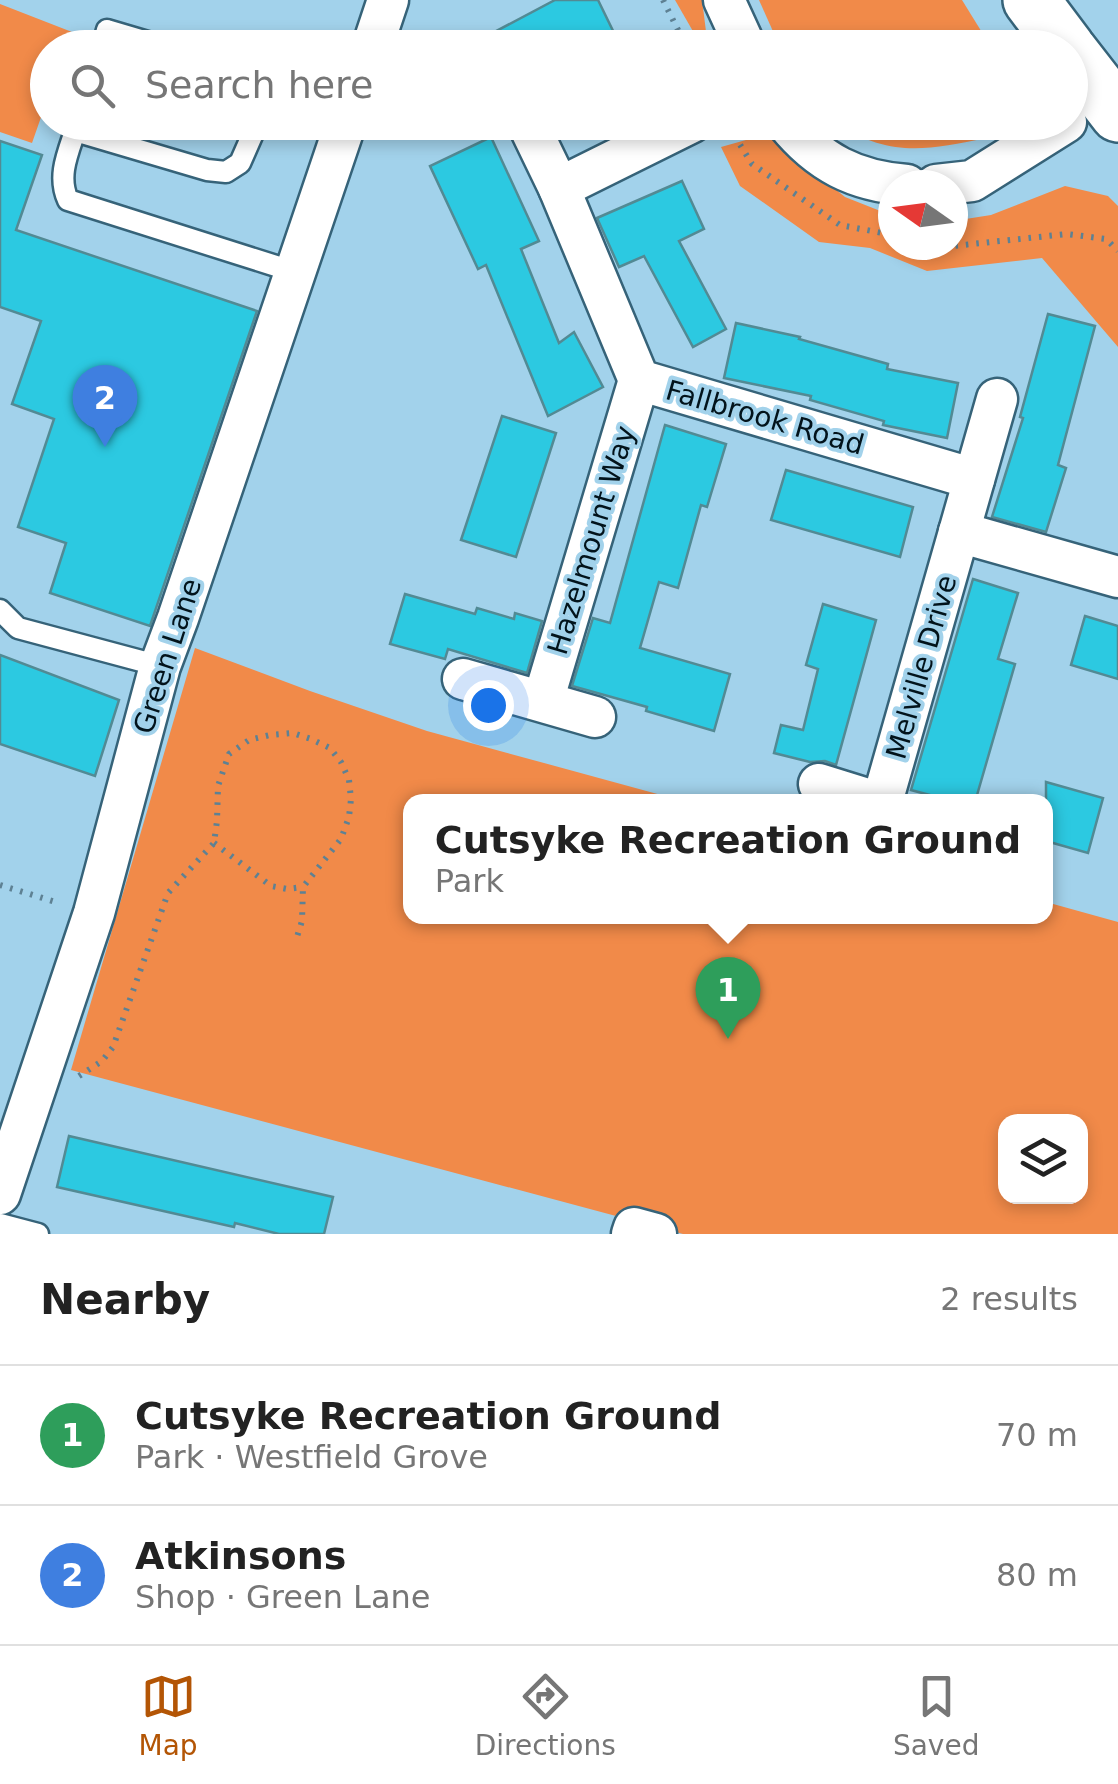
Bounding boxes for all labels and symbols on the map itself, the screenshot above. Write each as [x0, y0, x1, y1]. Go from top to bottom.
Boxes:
north arrow [878, 170, 968, 260]
pin: 2 [72, 364, 138, 447]
street label: Fallbrook Road [662, 373, 868, 462]
street label: Hazelmount Way [541, 422, 642, 658]
street label: Melville Drive [879, 571, 964, 763]
street label: Green Lane [127, 574, 208, 738]
your location [463, 680, 514, 731]
pin: 1 [696, 956, 760, 1039]

